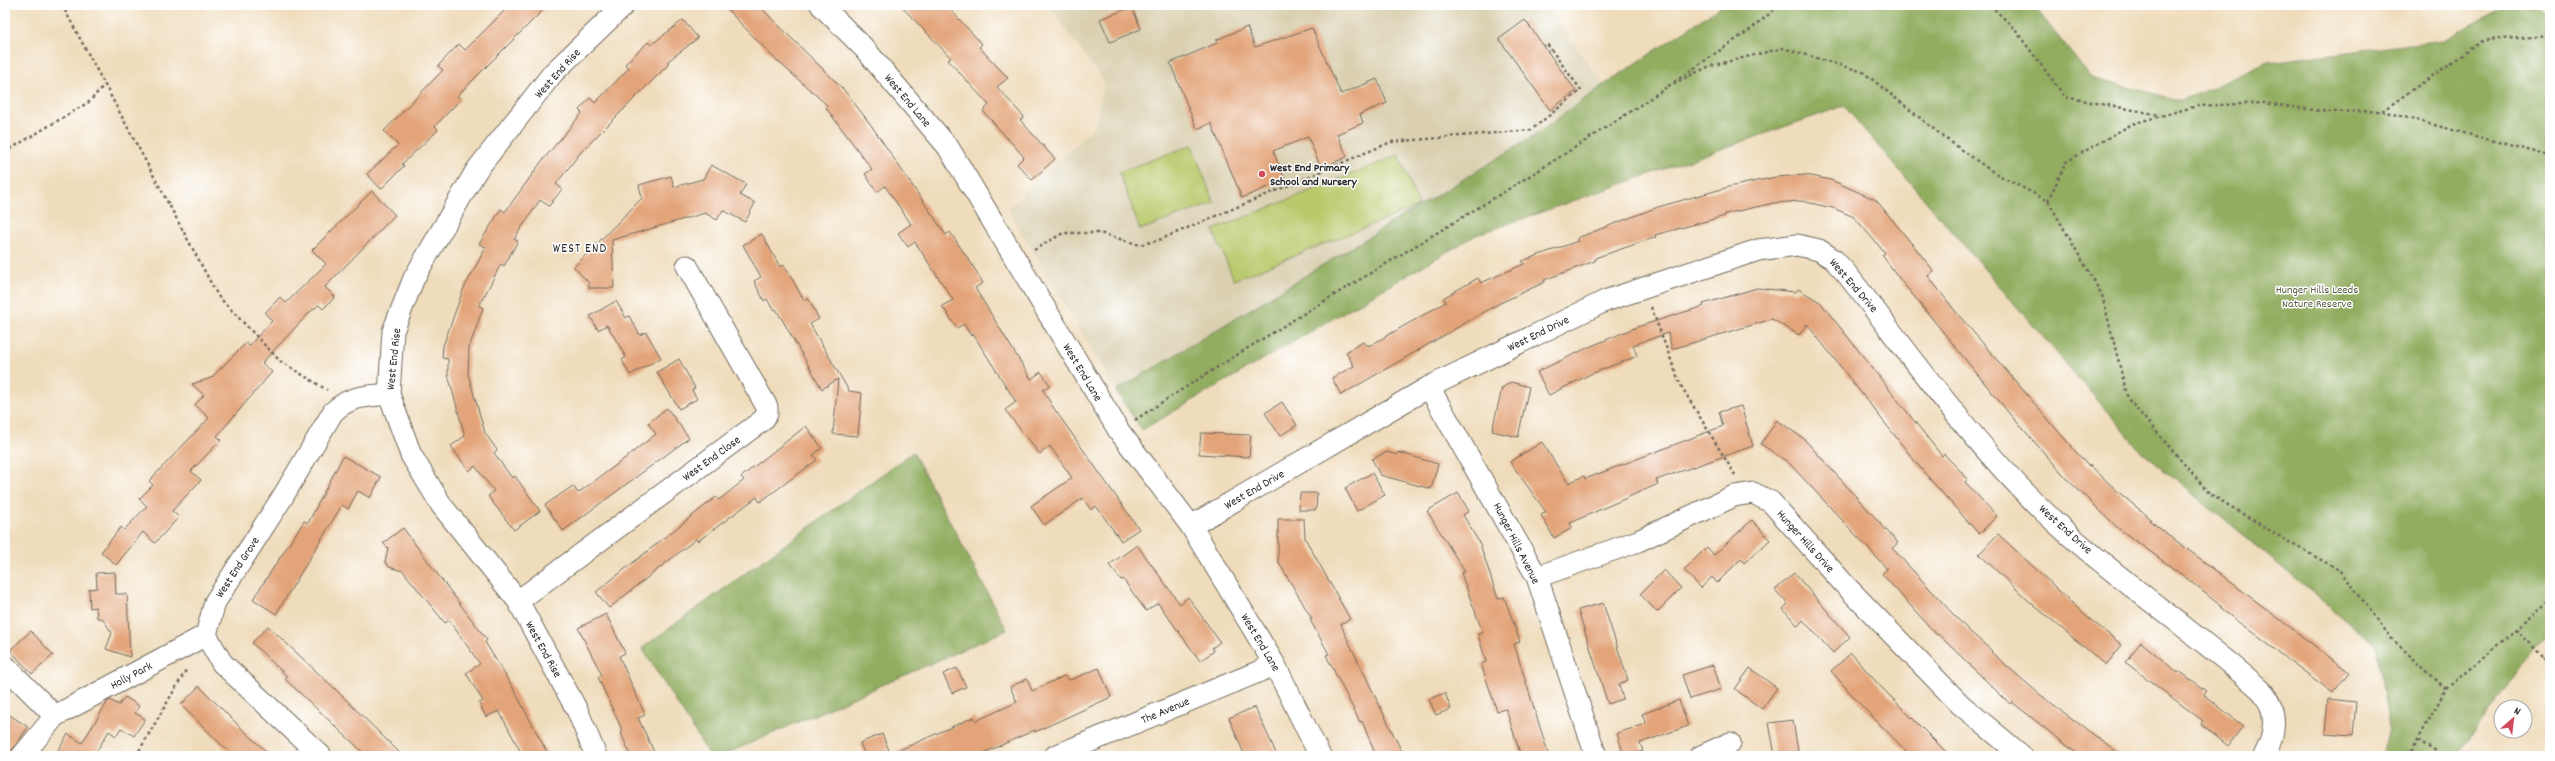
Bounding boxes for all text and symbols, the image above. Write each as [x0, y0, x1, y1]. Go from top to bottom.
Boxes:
street label: West End Rise [531, 45, 585, 103]
street label: West End Lane [879, 71, 934, 131]
place label: West End Primary School and Nursery [1270, 160, 1358, 191]
marker: West End Primary School and Nursery [1257, 169, 1267, 179]
district label: WEST END [553, 240, 607, 259]
street label: West End Drive [1825, 255, 1881, 317]
park label: Hunger Hills Leeds Nature Reserve [2276, 282, 2358, 313]
street label: West End Drive [1505, 312, 1572, 357]
street label: West End Rise [383, 327, 406, 391]
street label: West End Lane [1058, 340, 1106, 405]
street label: West End Close [679, 432, 744, 486]
street label: West End Drive [1222, 466, 1288, 514]
street label: Hunger Hills Avenue [1488, 500, 1544, 587]
street label: West End Drive [2034, 501, 2096, 559]
street label: Hunger Hills Drive [1772, 507, 1838, 577]
street label: West End Grove [212, 534, 264, 602]
street label: West End Lane [1236, 610, 1284, 675]
street label: West End Rise [520, 618, 565, 681]
street label: Holly Park [108, 658, 156, 694]
street label: The Avenue [1139, 694, 1192, 729]
north arrow [2493, 699, 2533, 739]
text: N [2511, 704, 2523, 721]

